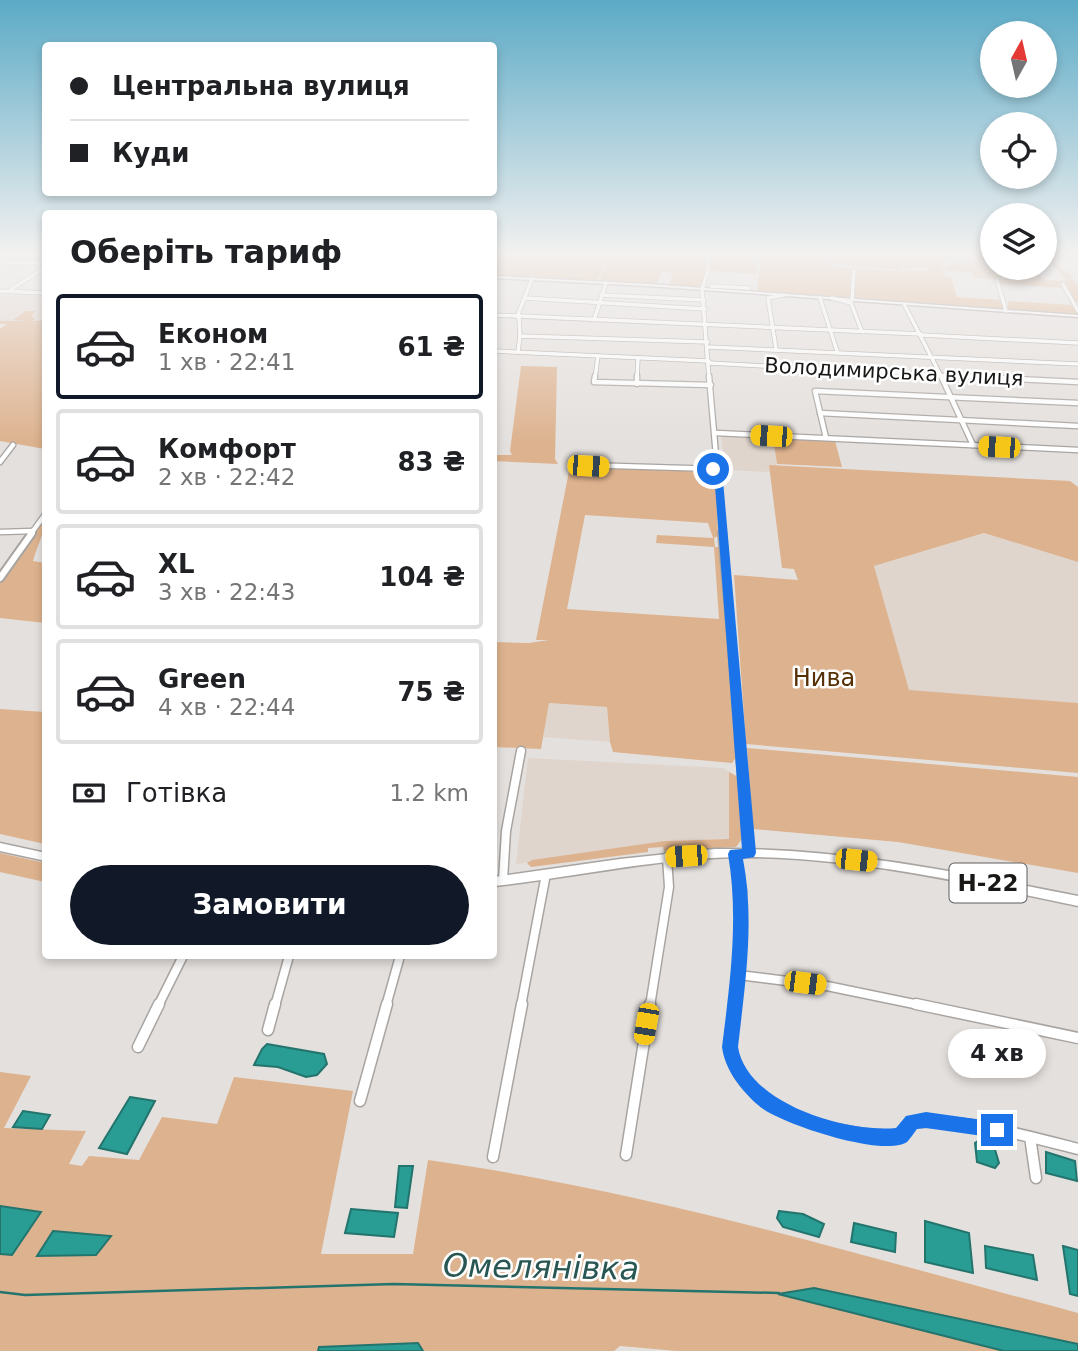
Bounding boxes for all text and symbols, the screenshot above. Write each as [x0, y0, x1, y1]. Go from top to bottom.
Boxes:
north arrow [980, 21, 1057, 98]
map controls [980, 21, 1057, 280]
text: Центральна вулиця [112, 71, 410, 101]
button: locate [980, 112, 1057, 189]
text: Куди [112, 138, 189, 168]
button: layers [980, 203, 1057, 280]
text: Оберіть тариф [70, 233, 342, 271]
icon: car [74, 315, 137, 378]
text: Економ [158, 319, 268, 349]
text: 61 ₴ [397, 332, 465, 362]
text: 1 хв · 22:41 [158, 349, 295, 375]
street label: Володимирська вулиця [764, 353, 1024, 391]
car [750, 424, 793, 448]
icon: car [74, 430, 137, 493]
text: Комфорт [158, 434, 296, 464]
car [978, 435, 1021, 459]
text: 83 ₴ [397, 447, 465, 477]
route start [697, 453, 729, 485]
car [567, 454, 610, 478]
text: 2 хв · 22:42 [158, 464, 295, 490]
icon: car [74, 545, 137, 608]
text: XL [158, 549, 195, 579]
text: 104 ₴ [379, 562, 465, 592]
text: 3 хв · 22:43 [158, 579, 295, 605]
icon: car [74, 660, 137, 723]
text: Green [158, 664, 246, 694]
park label: Нива [793, 664, 855, 692]
text: 75 ₴ [397, 677, 465, 707]
text: 4 хв · 22:44 [158, 694, 295, 720]
icon: cash [70, 774, 108, 812]
text: Готівка [126, 778, 227, 808]
text: 1.2 km [389, 780, 469, 806]
car [665, 844, 708, 868]
car [835, 847, 878, 873]
road number: Н-22 [950, 863, 1026, 902]
button: Замовити [70, 865, 469, 945]
car [783, 970, 828, 996]
car [633, 1001, 660, 1047]
callout: 4 хв [948, 1028, 1046, 1078]
text: 4 хв [970, 1040, 1024, 1066]
route end [981, 1114, 1013, 1146]
water label: Омелянівка [443, 1246, 639, 1288]

